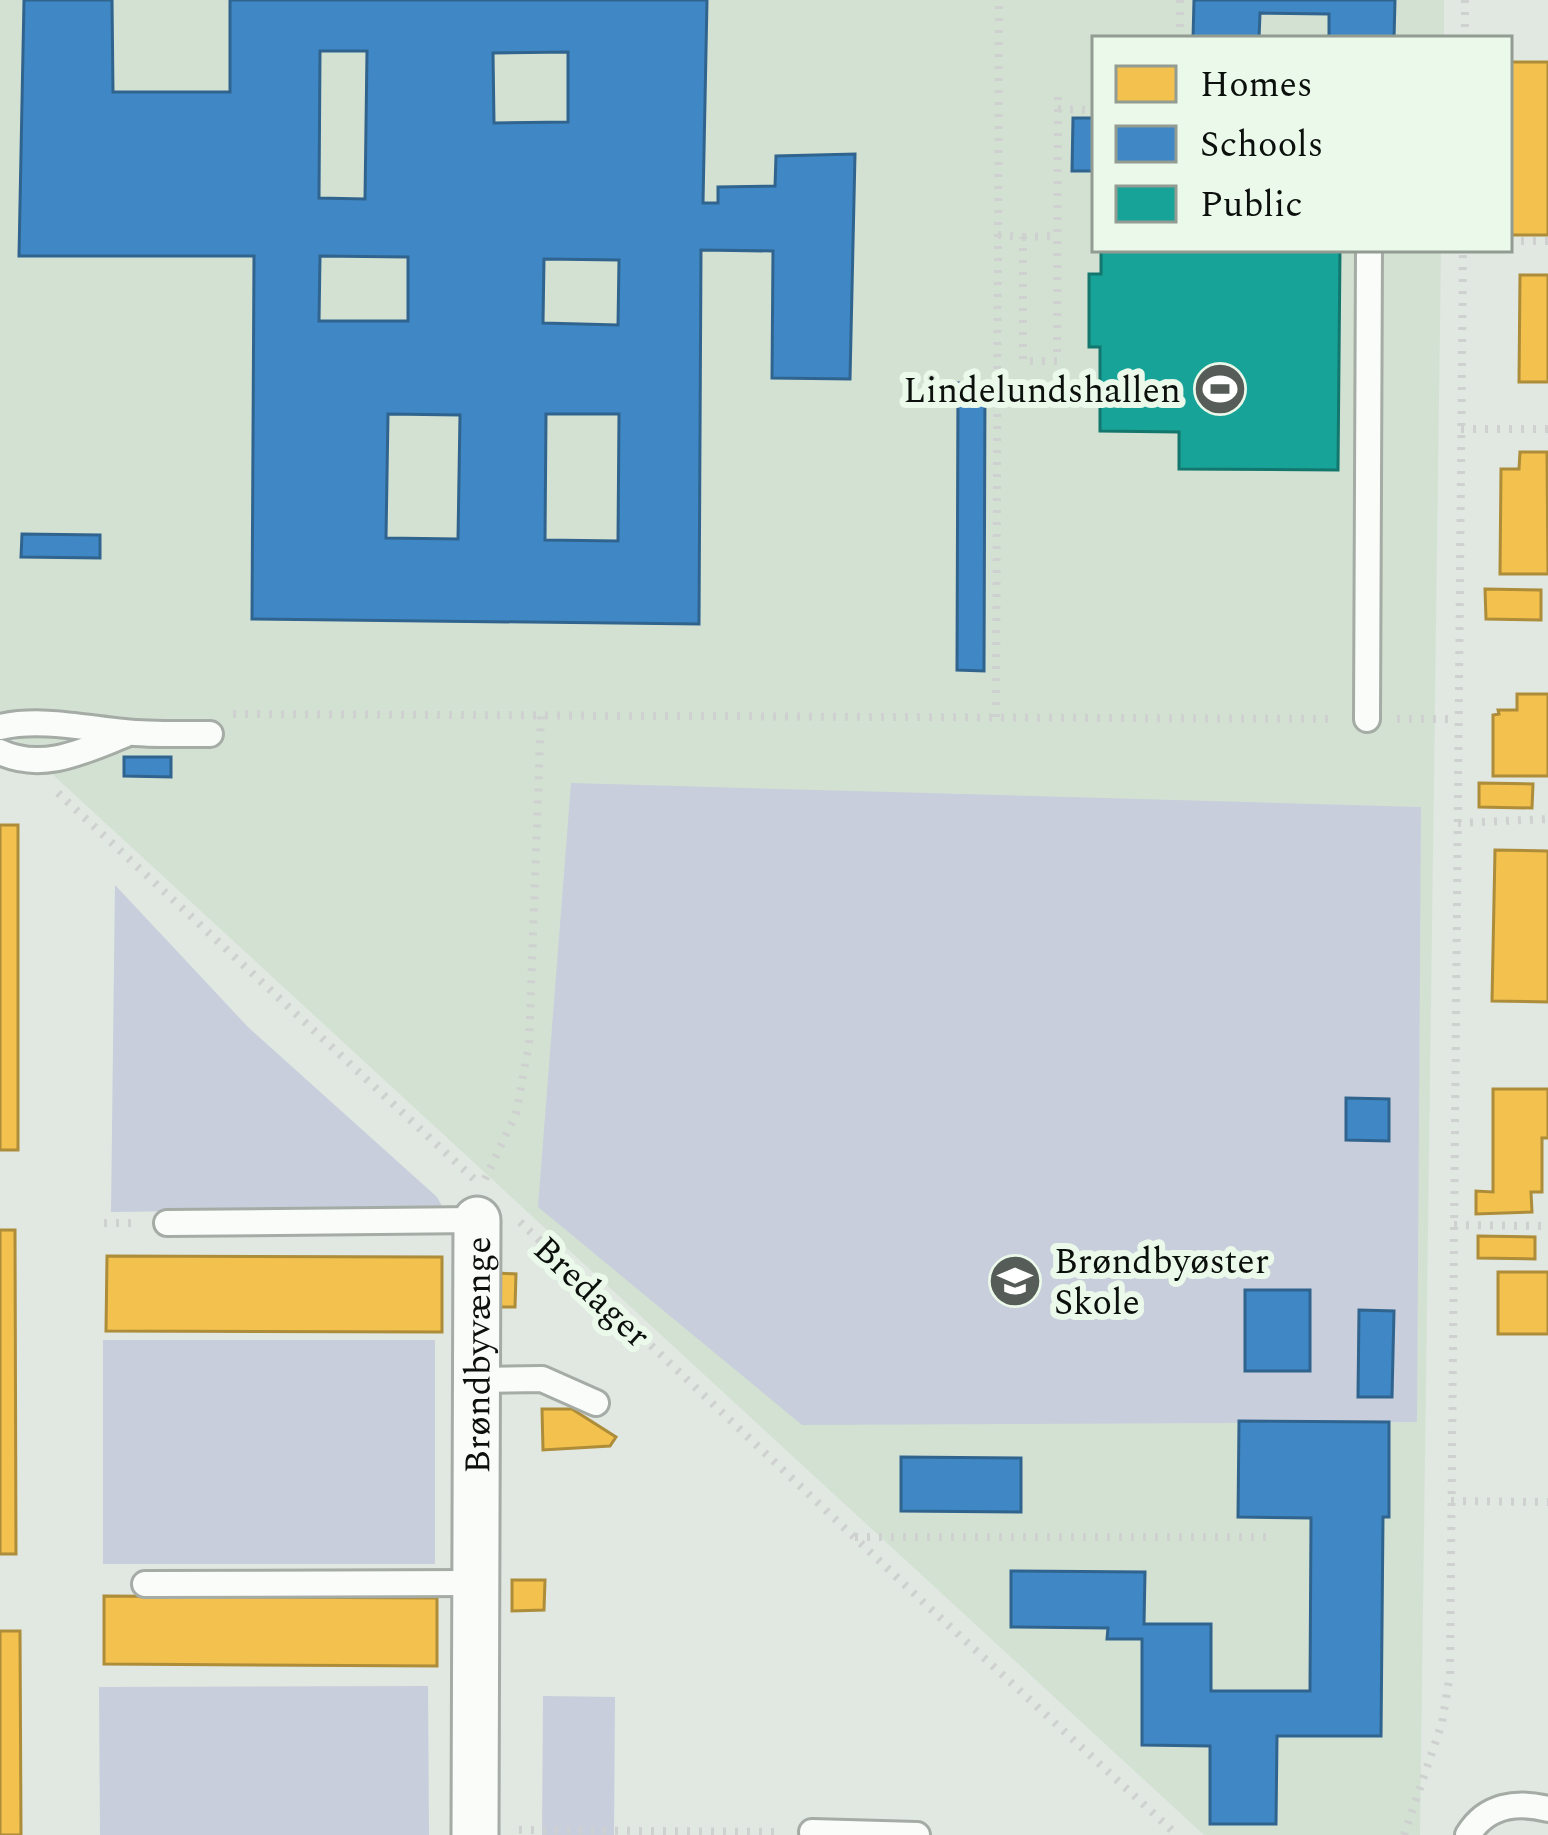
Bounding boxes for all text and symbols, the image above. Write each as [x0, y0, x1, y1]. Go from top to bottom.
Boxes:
legend [1092, 36, 1512, 252]
text: Homes [1200, 58, 1313, 113]
text: Schools [1200, 118, 1323, 173]
text: Public [1200, 178, 1302, 233]
sports icon: Lindelundshallen [1192, 361, 1248, 417]
place label: Lindelundshallen [903, 364, 1181, 419]
street label: Bredager [520, 1224, 663, 1362]
place label: Brøndbyøster Skole [1054, 1235, 1269, 1331]
street label: Brøndbyvænge [451, 1236, 507, 1474]
school or university icon: Brøndbyøster Skole [987, 1253, 1043, 1309]

